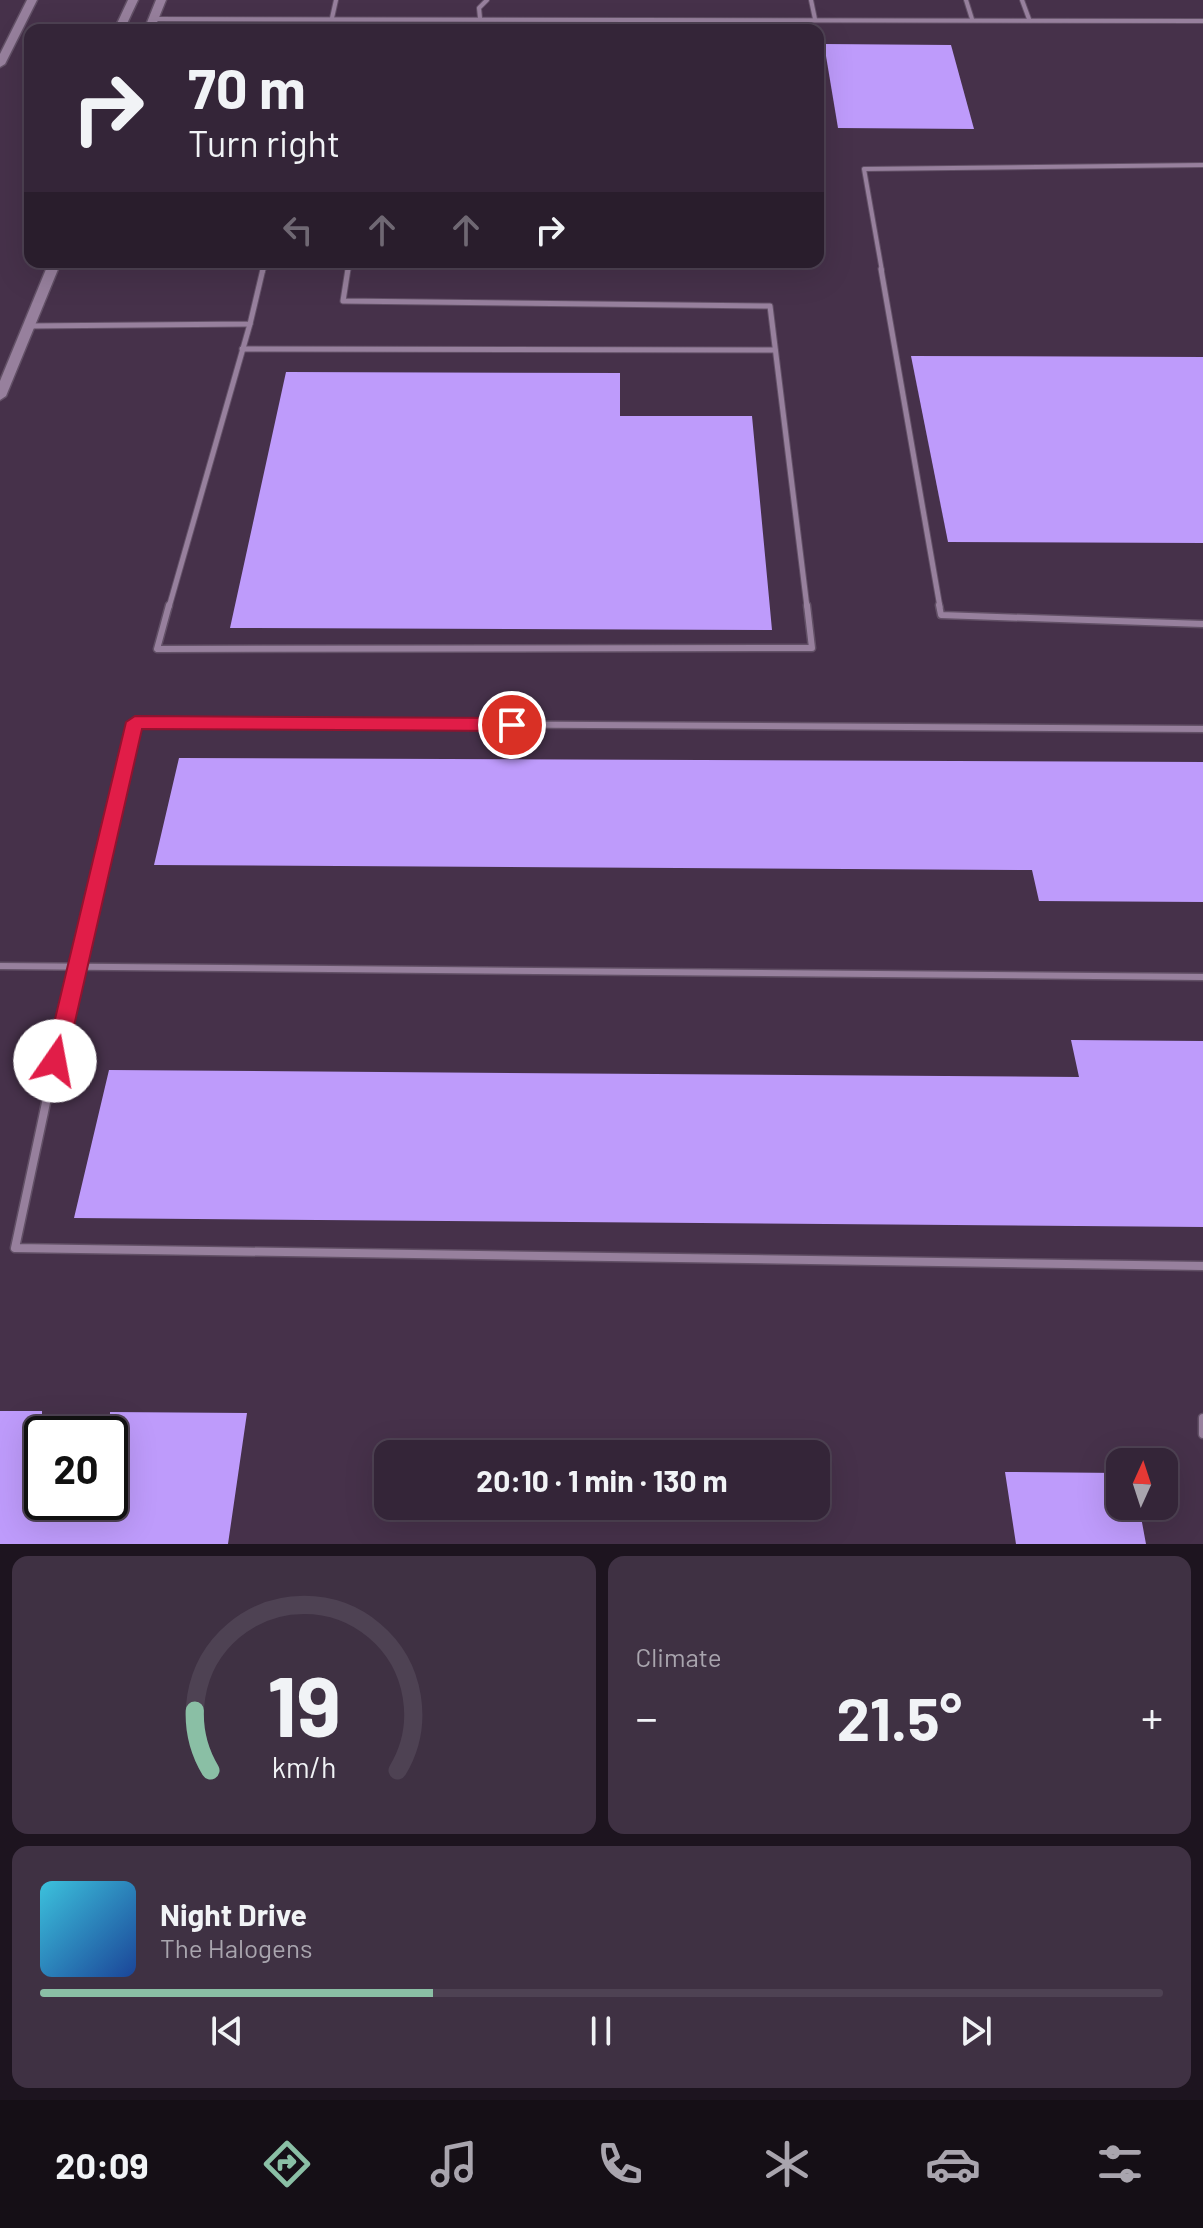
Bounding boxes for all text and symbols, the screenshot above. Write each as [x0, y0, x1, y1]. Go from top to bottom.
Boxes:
text: 70 m [188, 53, 306, 120]
icon: right [56, 56, 160, 160]
text: Turn right [188, 121, 340, 164]
icon: left [276, 208, 320, 252]
icon: ahead [360, 208, 404, 252]
icon: ahead [444, 208, 488, 252]
icon: right [528, 208, 572, 252]
pin [478, 691, 546, 759]
icon: arrive [490, 703, 534, 747]
position arrow [13, 1019, 97, 1103]
speed limit sign: 20 [24, 1416, 128, 1520]
north arrow [1106, 1448, 1178, 1520]
map controls [1106, 1448, 1178, 1520]
text: 20:10 · 1 min · 130 m [476, 1462, 728, 1498]
text: Climate [636, 1641, 722, 1672]
text: 19 [267, 1654, 341, 1754]
text: 21.5° [836, 1681, 962, 1753]
text: − [636, 1690, 658, 1743]
text: + [1141, 1690, 1163, 1743]
text: km/h [271, 1749, 336, 1784]
text: Night Drive [160, 1896, 307, 1932]
text: The Halogens [160, 1932, 312, 1963]
icon: previous [205, 2009, 249, 2053]
icon: pause [579, 2009, 623, 2053]
icon: next [954, 2009, 998, 2053]
icon: directions [259, 2136, 315, 2192]
icon: music [426, 2136, 482, 2192]
icon: phone [592, 2136, 648, 2192]
icon: climate [759, 2136, 815, 2192]
icon: car [925, 2136, 981, 2192]
icon: filters [1092, 2136, 1148, 2192]
text: 20:09 [55, 2143, 149, 2186]

